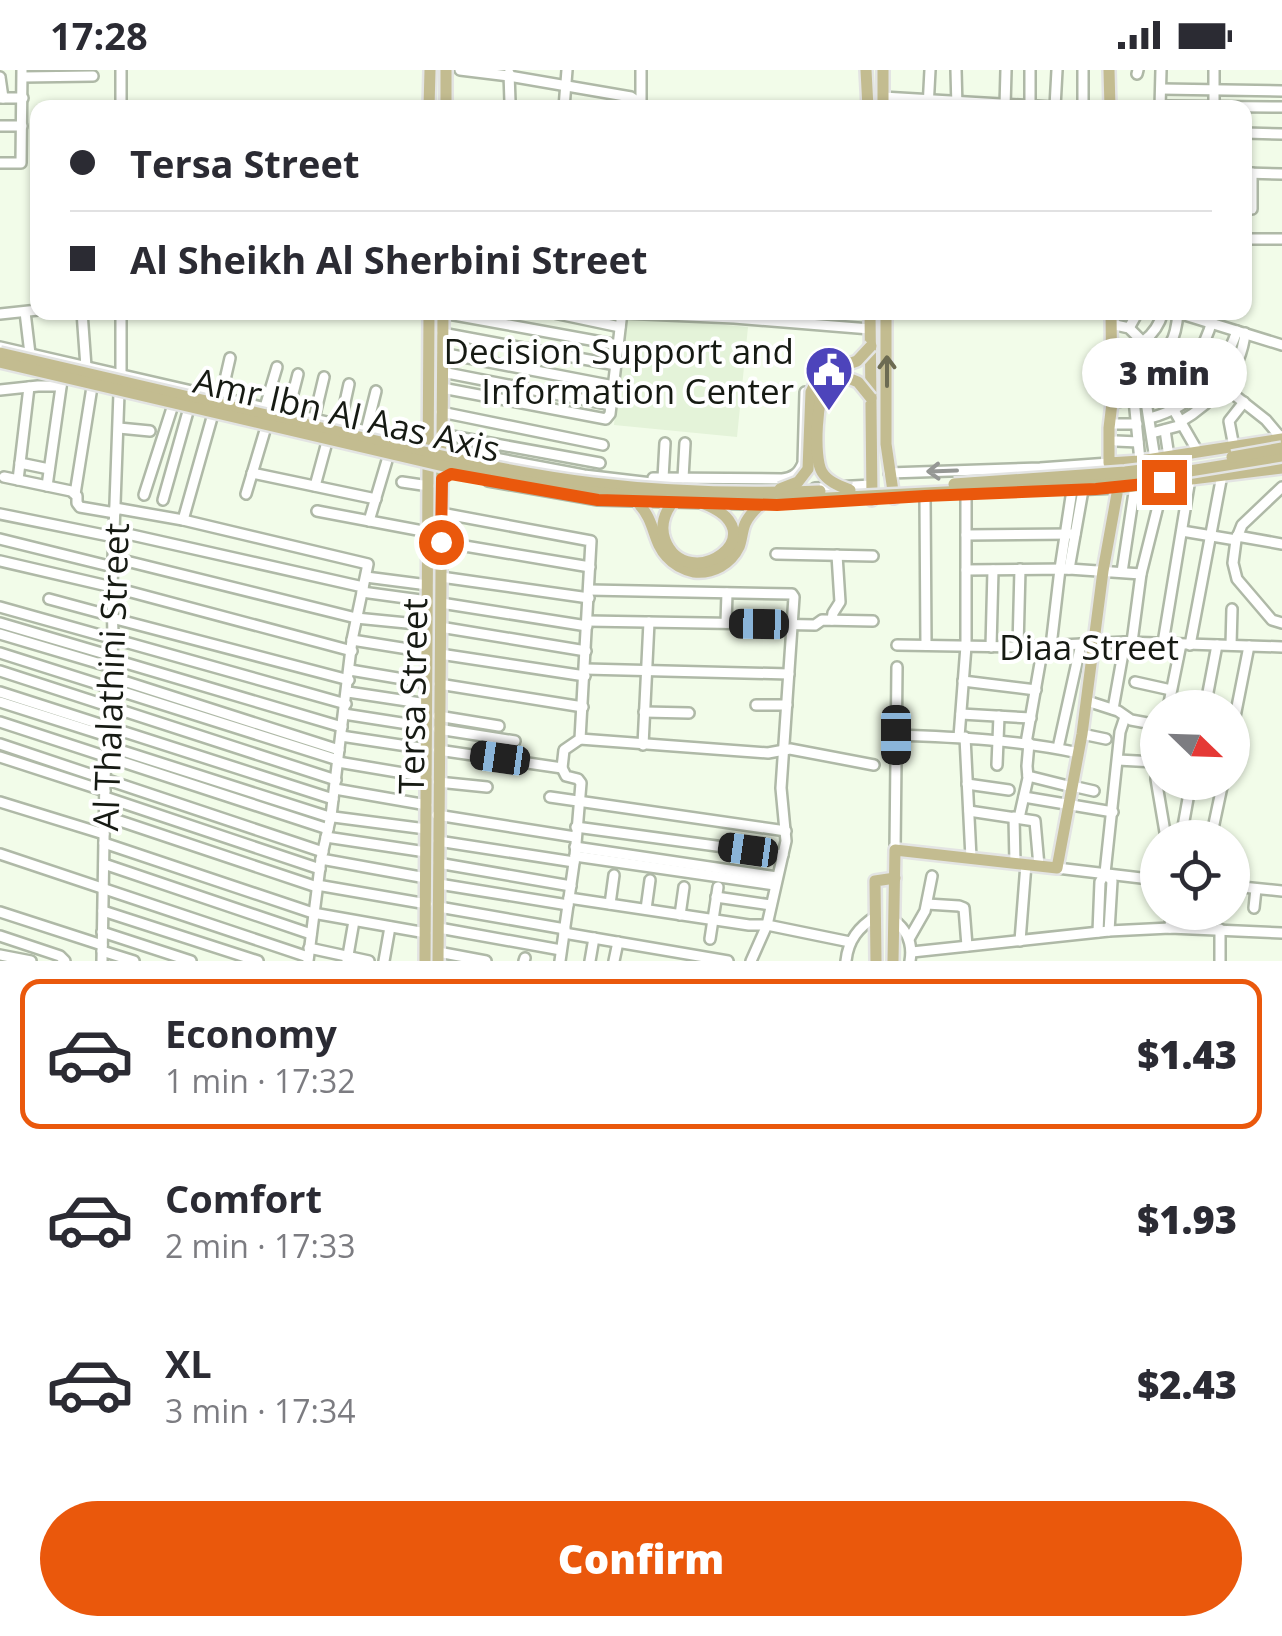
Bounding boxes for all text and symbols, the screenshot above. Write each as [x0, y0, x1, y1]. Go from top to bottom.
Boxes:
text: 17:28 [50, 9, 148, 61]
text: Tersa Street [130, 137, 360, 189]
text: Al Sheikh Al Sherbini Street [130, 233, 648, 285]
place label: Decision Support and Information Center [443, 327, 794, 414]
callout: 3 min [1082, 337, 1246, 407]
public building icon: Decision Support and Information Center [803, 344, 855, 412]
text: 3 min [1119, 351, 1210, 394]
one-way arrow [878, 355, 896, 388]
street label: Amr Ibn Al Aas Axis [189, 356, 505, 472]
route end [1142, 460, 1187, 505]
one-way arrow [926, 462, 958, 481]
route start [419, 520, 464, 565]
street label: Al Thalathini Street [81, 522, 139, 832]
street label: Tersa Street [387, 597, 437, 795]
car [729, 608, 789, 640]
street label: Diaa Street [999, 623, 1179, 670]
north arrow [1140, 690, 1250, 800]
map controls [1140, 690, 1250, 930]
car [881, 705, 911, 765]
car [468, 739, 532, 777]
button: locate [1140, 820, 1250, 930]
car [716, 831, 780, 869]
text: Economy [165, 1007, 337, 1059]
icon: car [45, 1009, 135, 1099]
text: $1.43 [1137, 1028, 1237, 1080]
text: 1 min · 17:32 [165, 1059, 356, 1102]
text: Comfort [165, 1172, 322, 1224]
icon: car [45, 1174, 135, 1264]
text: $1.93 [1137, 1193, 1237, 1245]
text: 2 min · 17:33 [165, 1224, 356, 1267]
text: XL [165, 1337, 212, 1389]
icon: car [45, 1339, 135, 1429]
text: $2.43 [1137, 1358, 1237, 1410]
text: 3 min · 17:34 [165, 1389, 356, 1432]
button: Confirm [40, 1501, 1242, 1616]

